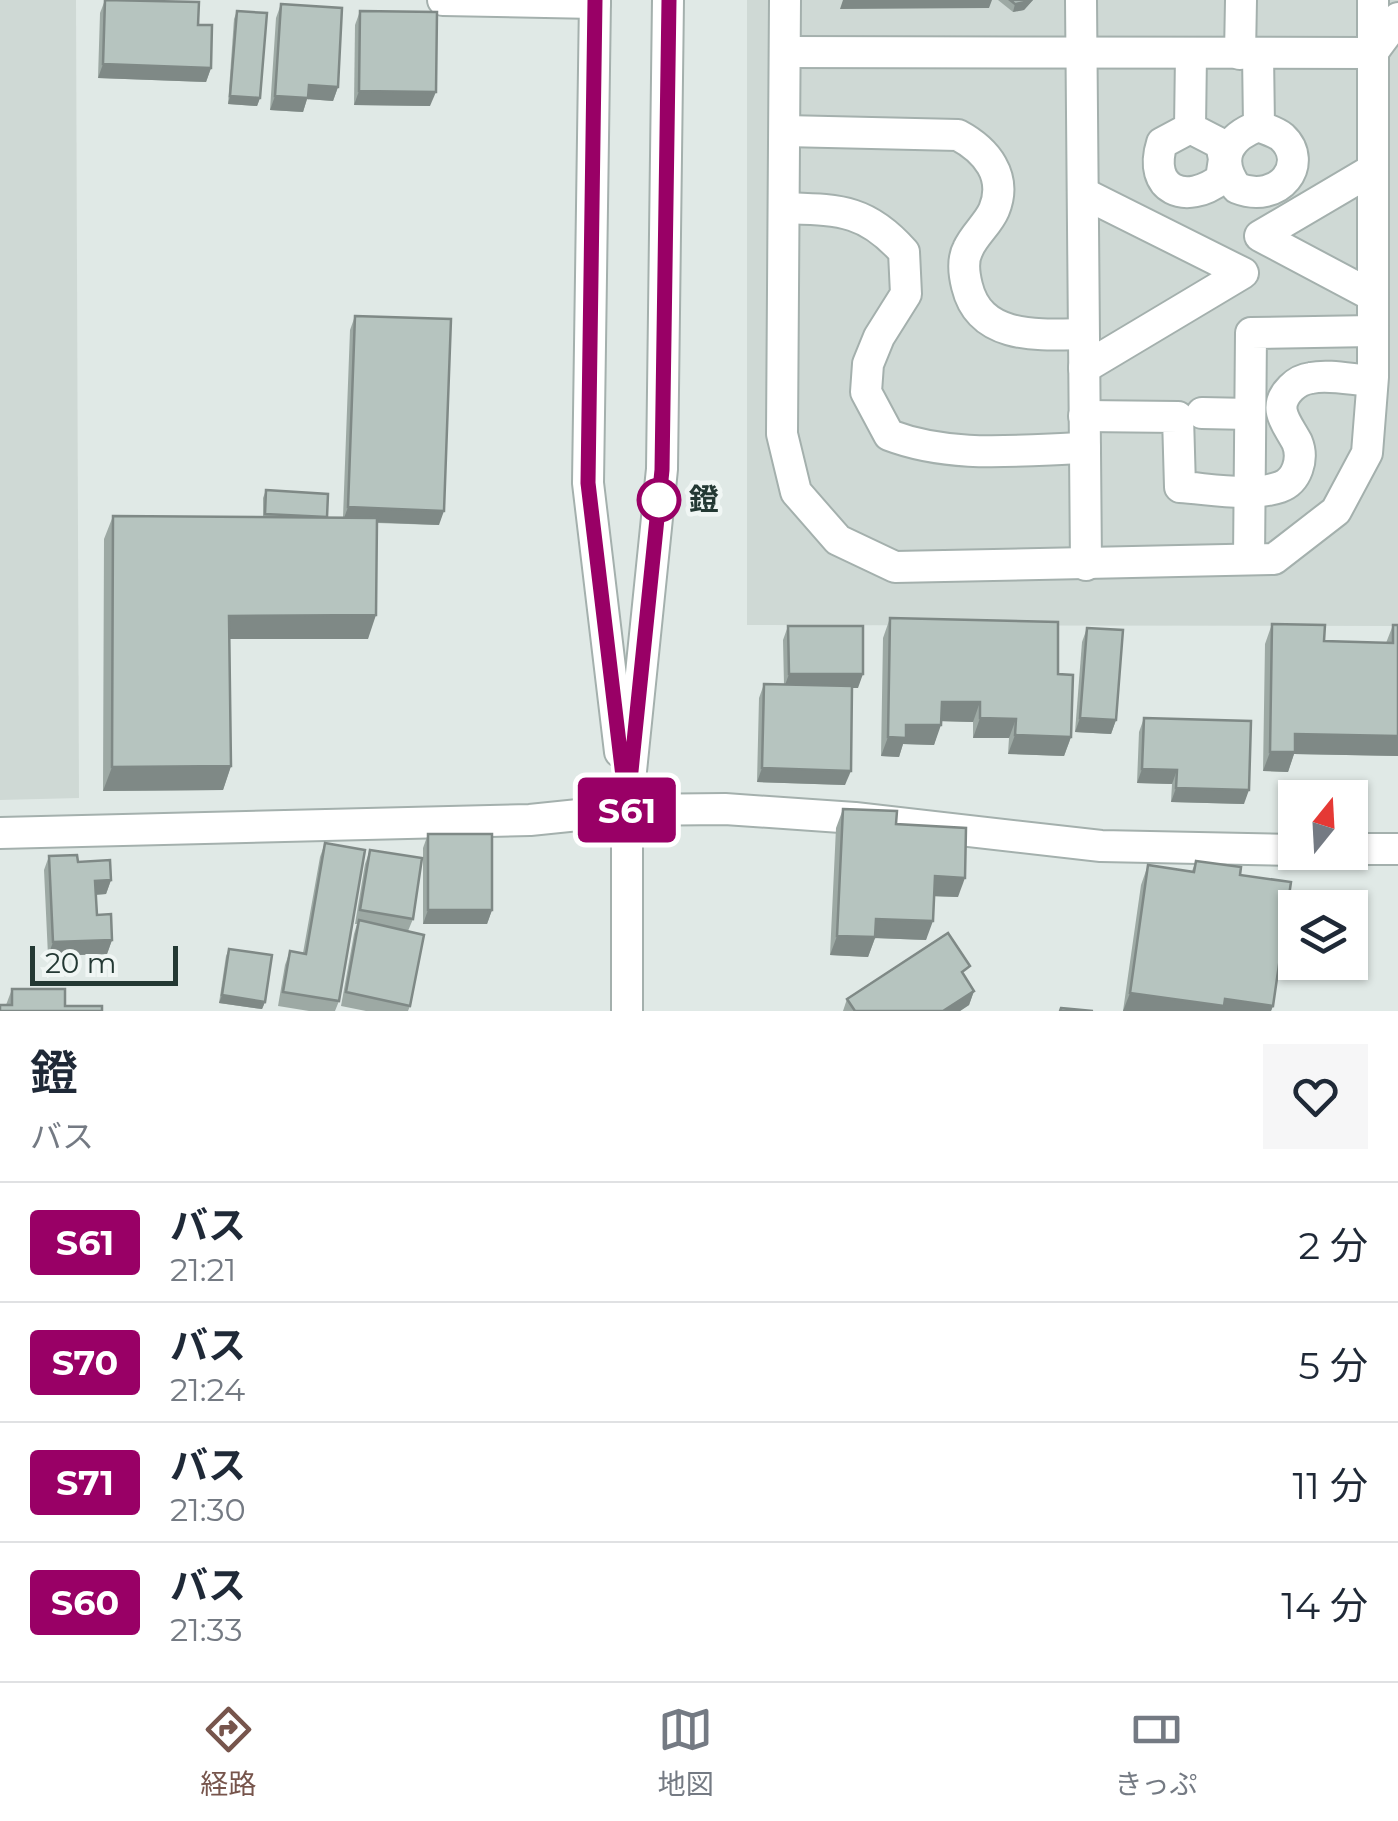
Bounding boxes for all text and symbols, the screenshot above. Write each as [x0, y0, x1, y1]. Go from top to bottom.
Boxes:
marker: 鐙 [638, 479, 680, 521]
place label: 鐙 [689, 481, 719, 518]
line badge: S61 [570, 778, 684, 842]
north arrow [1278, 780, 1368, 870]
map controls [1278, 780, 1368, 980]
text: S61 [598, 789, 656, 832]
button: layers [1278, 890, 1368, 980]
scale bar [30, 941, 178, 986]
text: 20 m [45, 946, 116, 980]
text: 鐙 [30, 1044, 78, 1102]
button: heart [1263, 1044, 1368, 1149]
text: バス [30, 1117, 94, 1156]
text: バス [170, 1202, 246, 1249]
text: S61 [56, 1221, 114, 1264]
text: 2 分 [1298, 1222, 1368, 1269]
text: 21:21 [170, 1250, 236, 1289]
text: バス [170, 1322, 246, 1369]
text: S70 [52, 1341, 118, 1384]
text: 5 分 [1299, 1342, 1368, 1389]
text: 21:24 [170, 1370, 245, 1409]
text: バス [170, 1442, 246, 1489]
text: S71 [56, 1461, 114, 1504]
text: 11 分 [1293, 1462, 1368, 1509]
text: 21:30 [170, 1490, 246, 1529]
text: バス [170, 1562, 246, 1609]
text: S60 [51, 1581, 119, 1624]
text: 14 分 [1281, 1582, 1368, 1629]
text: 21:33 [170, 1610, 242, 1649]
tab: 経路 [201, 1702, 257, 1802]
tab: 地図 [658, 1702, 714, 1802]
tab: きっぷ [1115, 1702, 1197, 1802]

